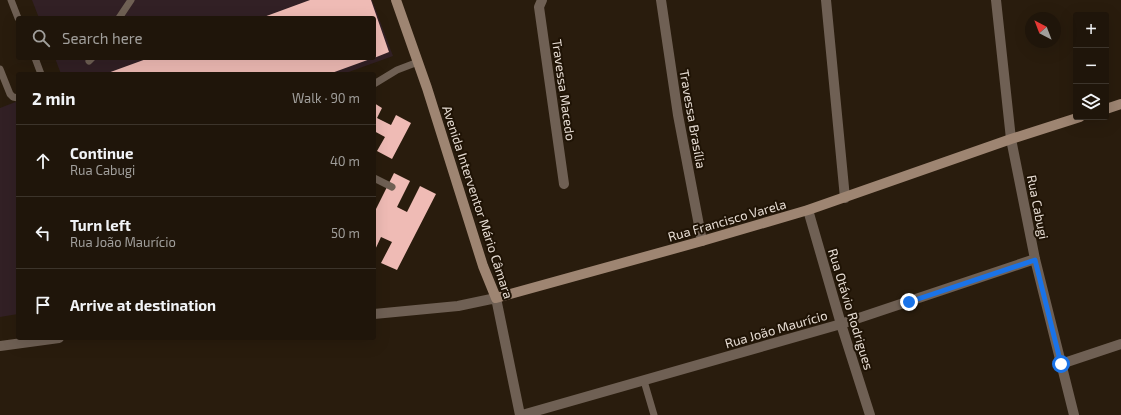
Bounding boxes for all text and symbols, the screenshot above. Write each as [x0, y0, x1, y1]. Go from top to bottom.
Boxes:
north arrow [1025, 12, 1061, 48]
map controls [1073, 12, 1109, 120]
button: + [1073, 12, 1109, 48]
search box [16, 16, 376, 60]
icon: search [30, 27, 52, 49]
text: Search here [62, 29, 143, 47]
street label: Travessa Macedo [549, 38, 579, 142]
button: − [1073, 48, 1109, 84]
street label: Travessa Brasília [676, 68, 710, 170]
button: layers [1073, 84, 1109, 120]
text: 2 min [32, 88, 75, 108]
text: Walk · 90 m [292, 90, 360, 106]
street label: Avenida Interventor Mário Câmara [439, 103, 517, 301]
text: Continue [70, 144, 133, 162]
icon: ahead [32, 150, 54, 172]
text: 40 m [330, 153, 360, 169]
text: Rua Cabugi [70, 162, 135, 178]
street label: Rua Cabugi [1024, 173, 1052, 241]
street label: Rua Francisco Varela [666, 195, 788, 245]
text: Turn left [70, 216, 131, 234]
icon: left [32, 222, 54, 244]
text: 50 m [331, 225, 360, 241]
text: Rua João Maurício [70, 234, 176, 250]
street label: Rua Otávio Rodrigues [825, 246, 877, 372]
route end [900, 293, 918, 311]
icon: arrive [32, 294, 54, 316]
text: Arrive at destination [70, 296, 216, 314]
street label: Rua João Maurício [723, 307, 829, 351]
route start [1052, 355, 1070, 373]

